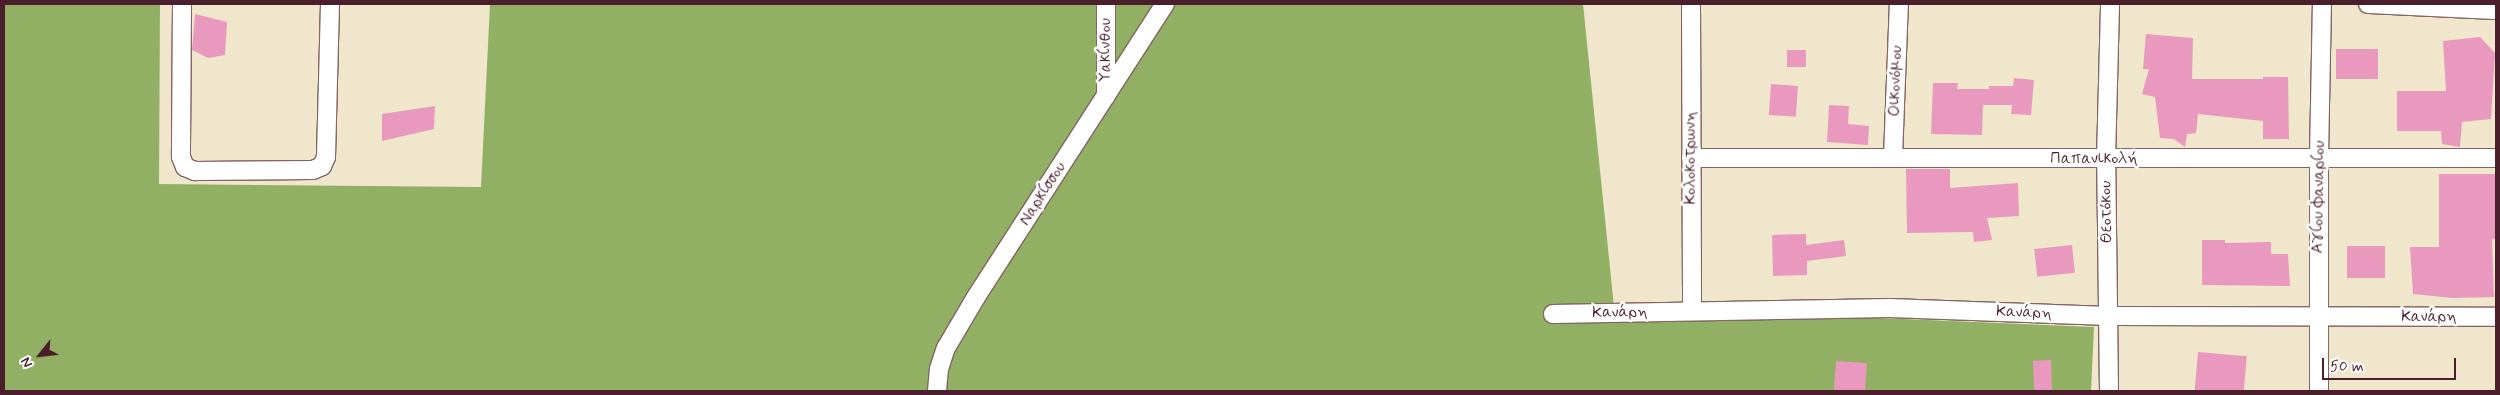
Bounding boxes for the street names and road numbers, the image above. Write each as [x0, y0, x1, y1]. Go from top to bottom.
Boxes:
street label: Υακίνθου [1096, 18, 1116, 82]
street label: Οικονόμου [1885, 45, 1907, 117]
street label: Κολοκοτρωνη [1681, 112, 1701, 204]
street label: Αγίου Φαναρίου [2308, 140, 2330, 254]
street label: Παπανικολή [2050, 149, 2138, 169]
street label: Ναρκίσσου [1015, 159, 1071, 229]
street label: Θεοτόκου [2097, 180, 2117, 244]
street label: Κανάρη [1996, 302, 2052, 324]
street label: Κανάρη [1592, 303, 1648, 323]
street label: Κανάρη [2401, 307, 2457, 327]

